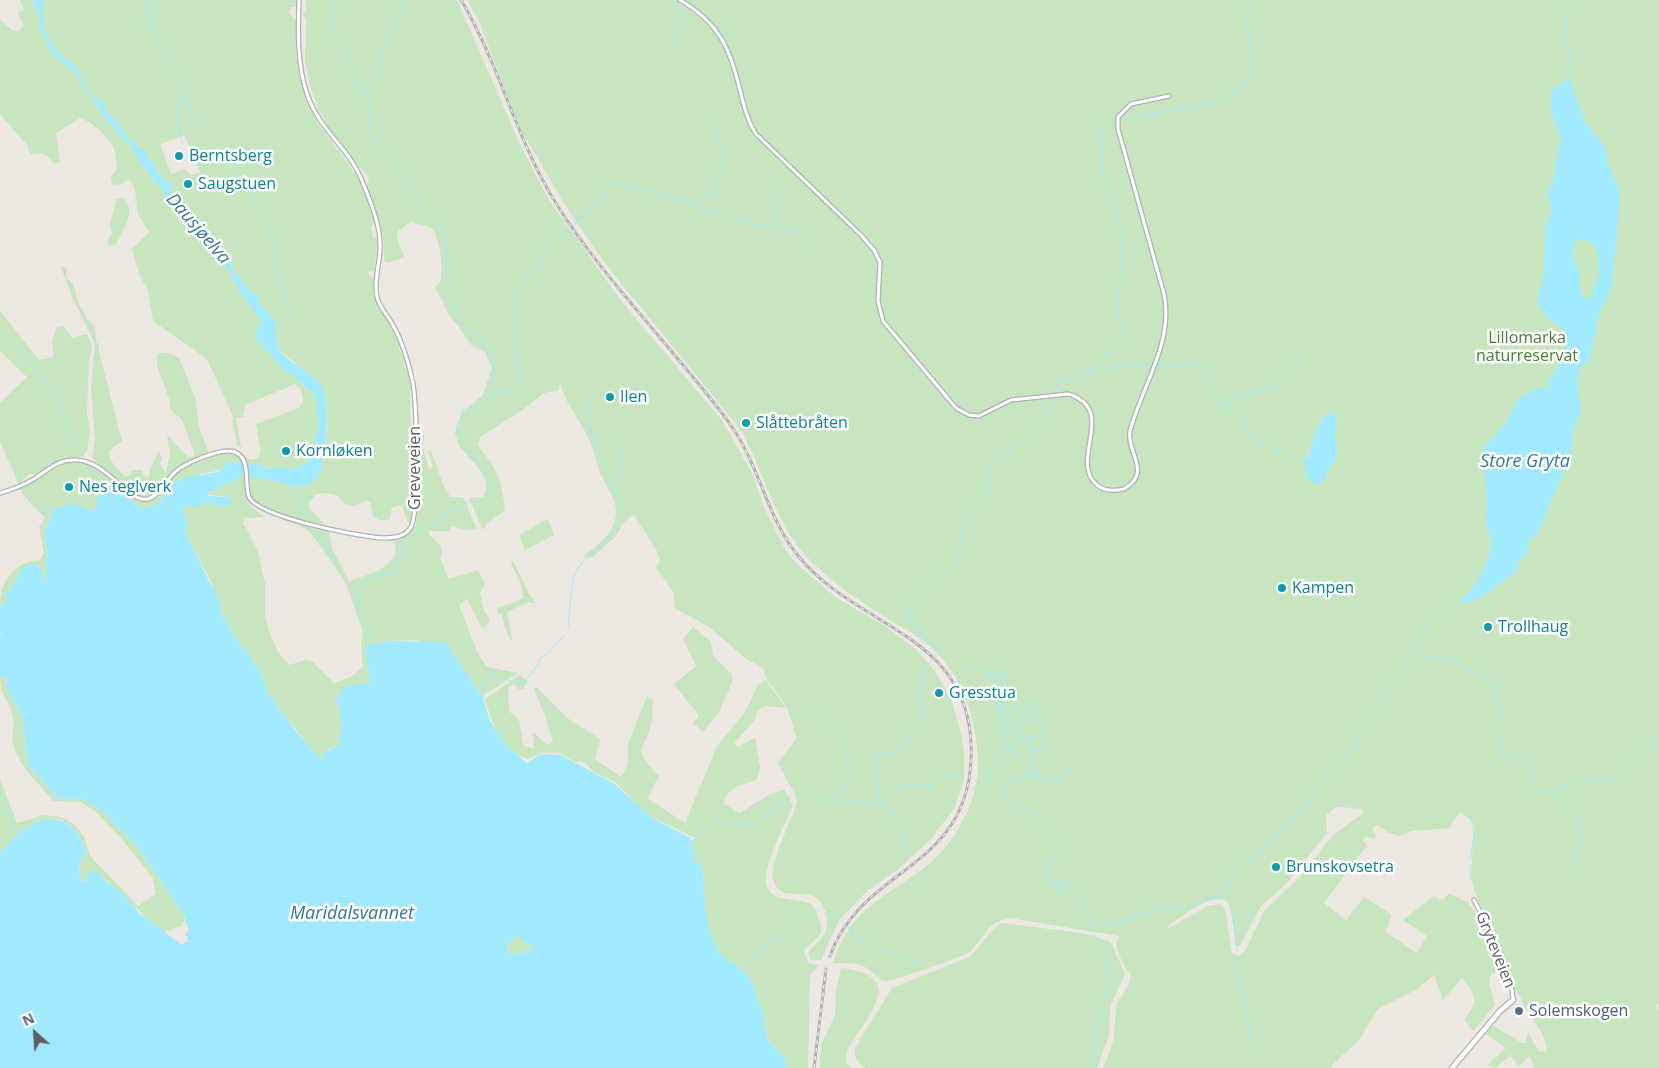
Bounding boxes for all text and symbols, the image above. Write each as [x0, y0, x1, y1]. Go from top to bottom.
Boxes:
place label: Berntsberg [189, 146, 272, 166]
marker: Berntsberg [173, 150, 185, 162]
place label: Saugstuen [198, 174, 276, 194]
marker: Saugstuen [182, 178, 194, 190]
water label: Dausjøelva [161, 189, 235, 269]
park label: Lillomarka naturreservat [1476, 328, 1578, 366]
place label: Ilen [620, 387, 647, 407]
marker: Ilen [604, 391, 616, 403]
place label: Slåttebråten [756, 413, 848, 433]
marker: Slåttebråten [740, 417, 752, 429]
street label: Greveveien [405, 426, 425, 510]
place label: Kornløken [296, 441, 373, 461]
marker: Kornløken [280, 445, 292, 457]
water label: Store Gryta [1480, 451, 1570, 473]
place label: Nes teglverk [79, 477, 171, 497]
marker: Nes teglverk [63, 481, 75, 493]
place label: Kampen [1292, 578, 1354, 598]
marker: Kampen [1276, 582, 1288, 594]
place label: Trollhaug [1498, 617, 1568, 637]
marker: Trollhaug [1482, 621, 1494, 633]
place label: Gresstua [949, 683, 1016, 703]
marker: Gresstua [933, 687, 945, 699]
place label: Brunskovsetra [1286, 857, 1394, 877]
marker: Brunskovsetra [1270, 861, 1282, 873]
water label: Maridalsvannet [290, 903, 414, 925]
street label: Gryteveien [1471, 909, 1519, 991]
place label: Solemskogen [1529, 1001, 1628, 1021]
marker: Solemskogen [1513, 1005, 1525, 1017]
north arrow [10, 1008, 60, 1058]
text: N [19, 1008, 37, 1030]

